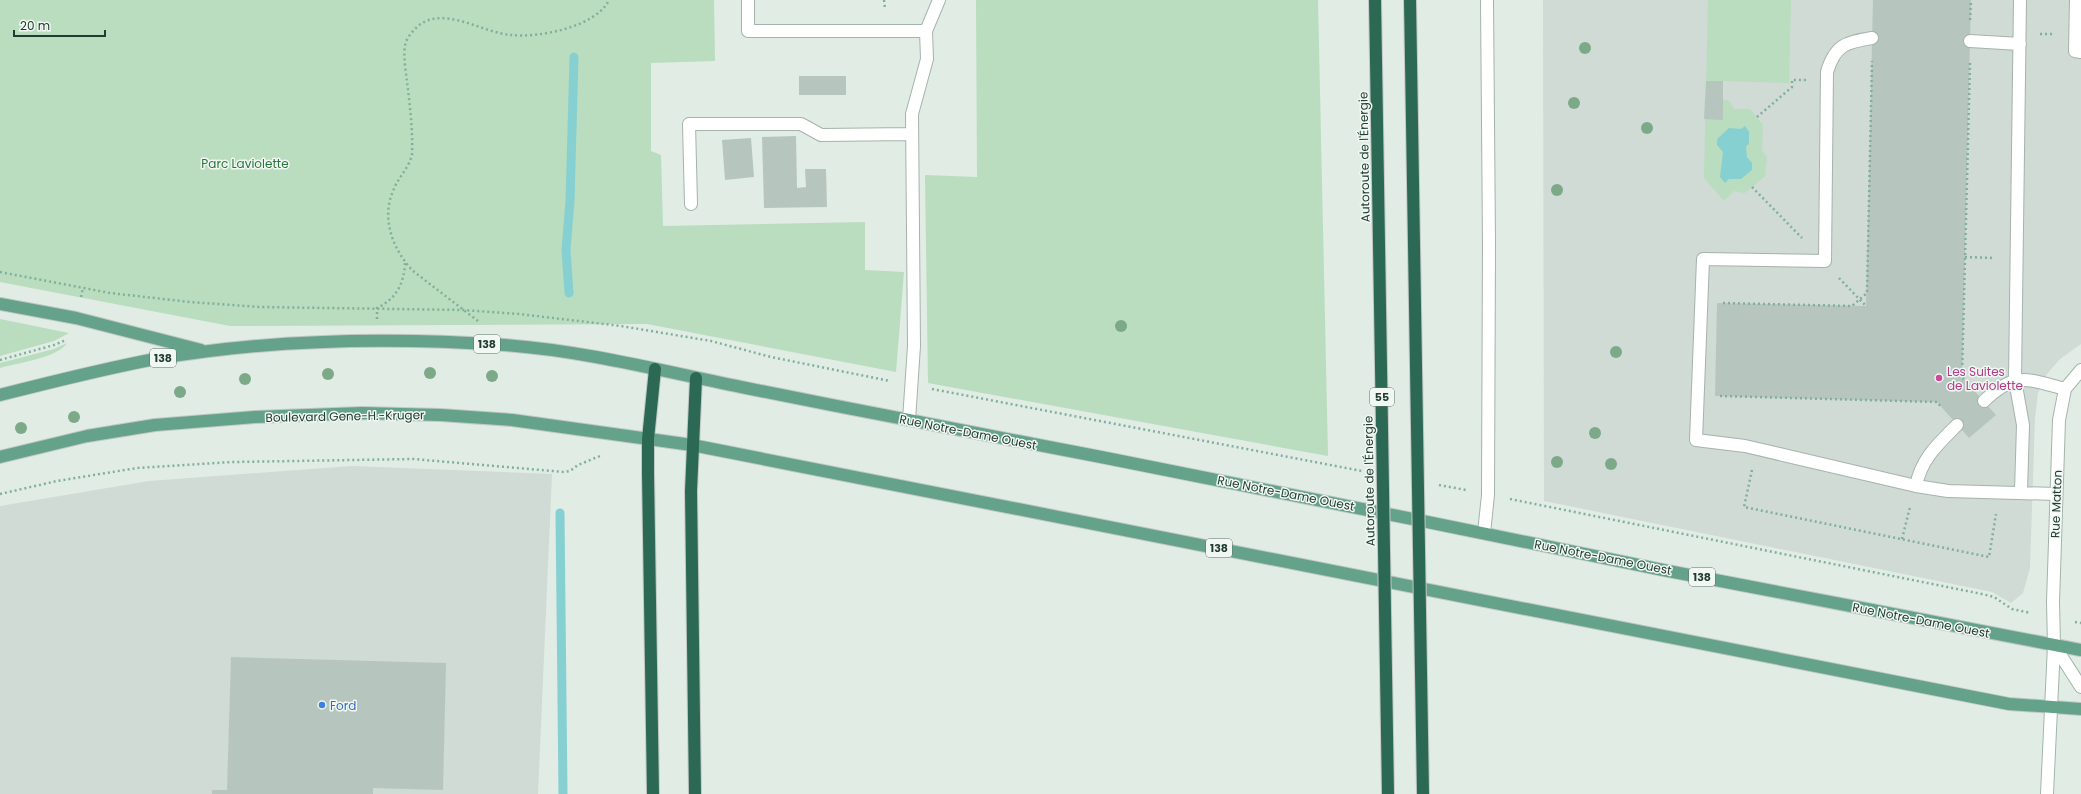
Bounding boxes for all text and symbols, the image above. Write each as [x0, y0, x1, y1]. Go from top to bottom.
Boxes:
scale bar [14, 12, 105, 38]
text: 20 m [20, 17, 50, 34]
street label: Autoroute de l'Énergie [1354, 92, 1374, 222]
park label: Parc Laviolette [201, 155, 289, 172]
road number: 138 [474, 335, 500, 353]
road number: 138 [150, 349, 176, 367]
place label: Les Suites de Laviolette [1947, 363, 2023, 394]
marker: Les Suites de Laviolette [1934, 373, 1944, 383]
road number: 55 [1370, 388, 1394, 406]
street label: Boulevard Gene-H.-Kruger [265, 406, 425, 426]
street label: Rue Notre-Dame Ouest [898, 410, 1038, 454]
street label: Autoroute de l'Énergie [1359, 416, 1379, 546]
street label: Rue Matton [2046, 470, 2066, 538]
street label: Rue Notre-Dame Ouest [1216, 471, 1356, 515]
street label: Rue Notre-Dame Ouest [1533, 535, 1673, 579]
road number: 138 [1206, 539, 1232, 557]
road number: 138 [1689, 568, 1715, 586]
street label: Rue Notre-Dame Ouest [1851, 598, 1991, 642]
place label: Ford [330, 697, 356, 714]
marker: Ford [317, 700, 327, 710]

